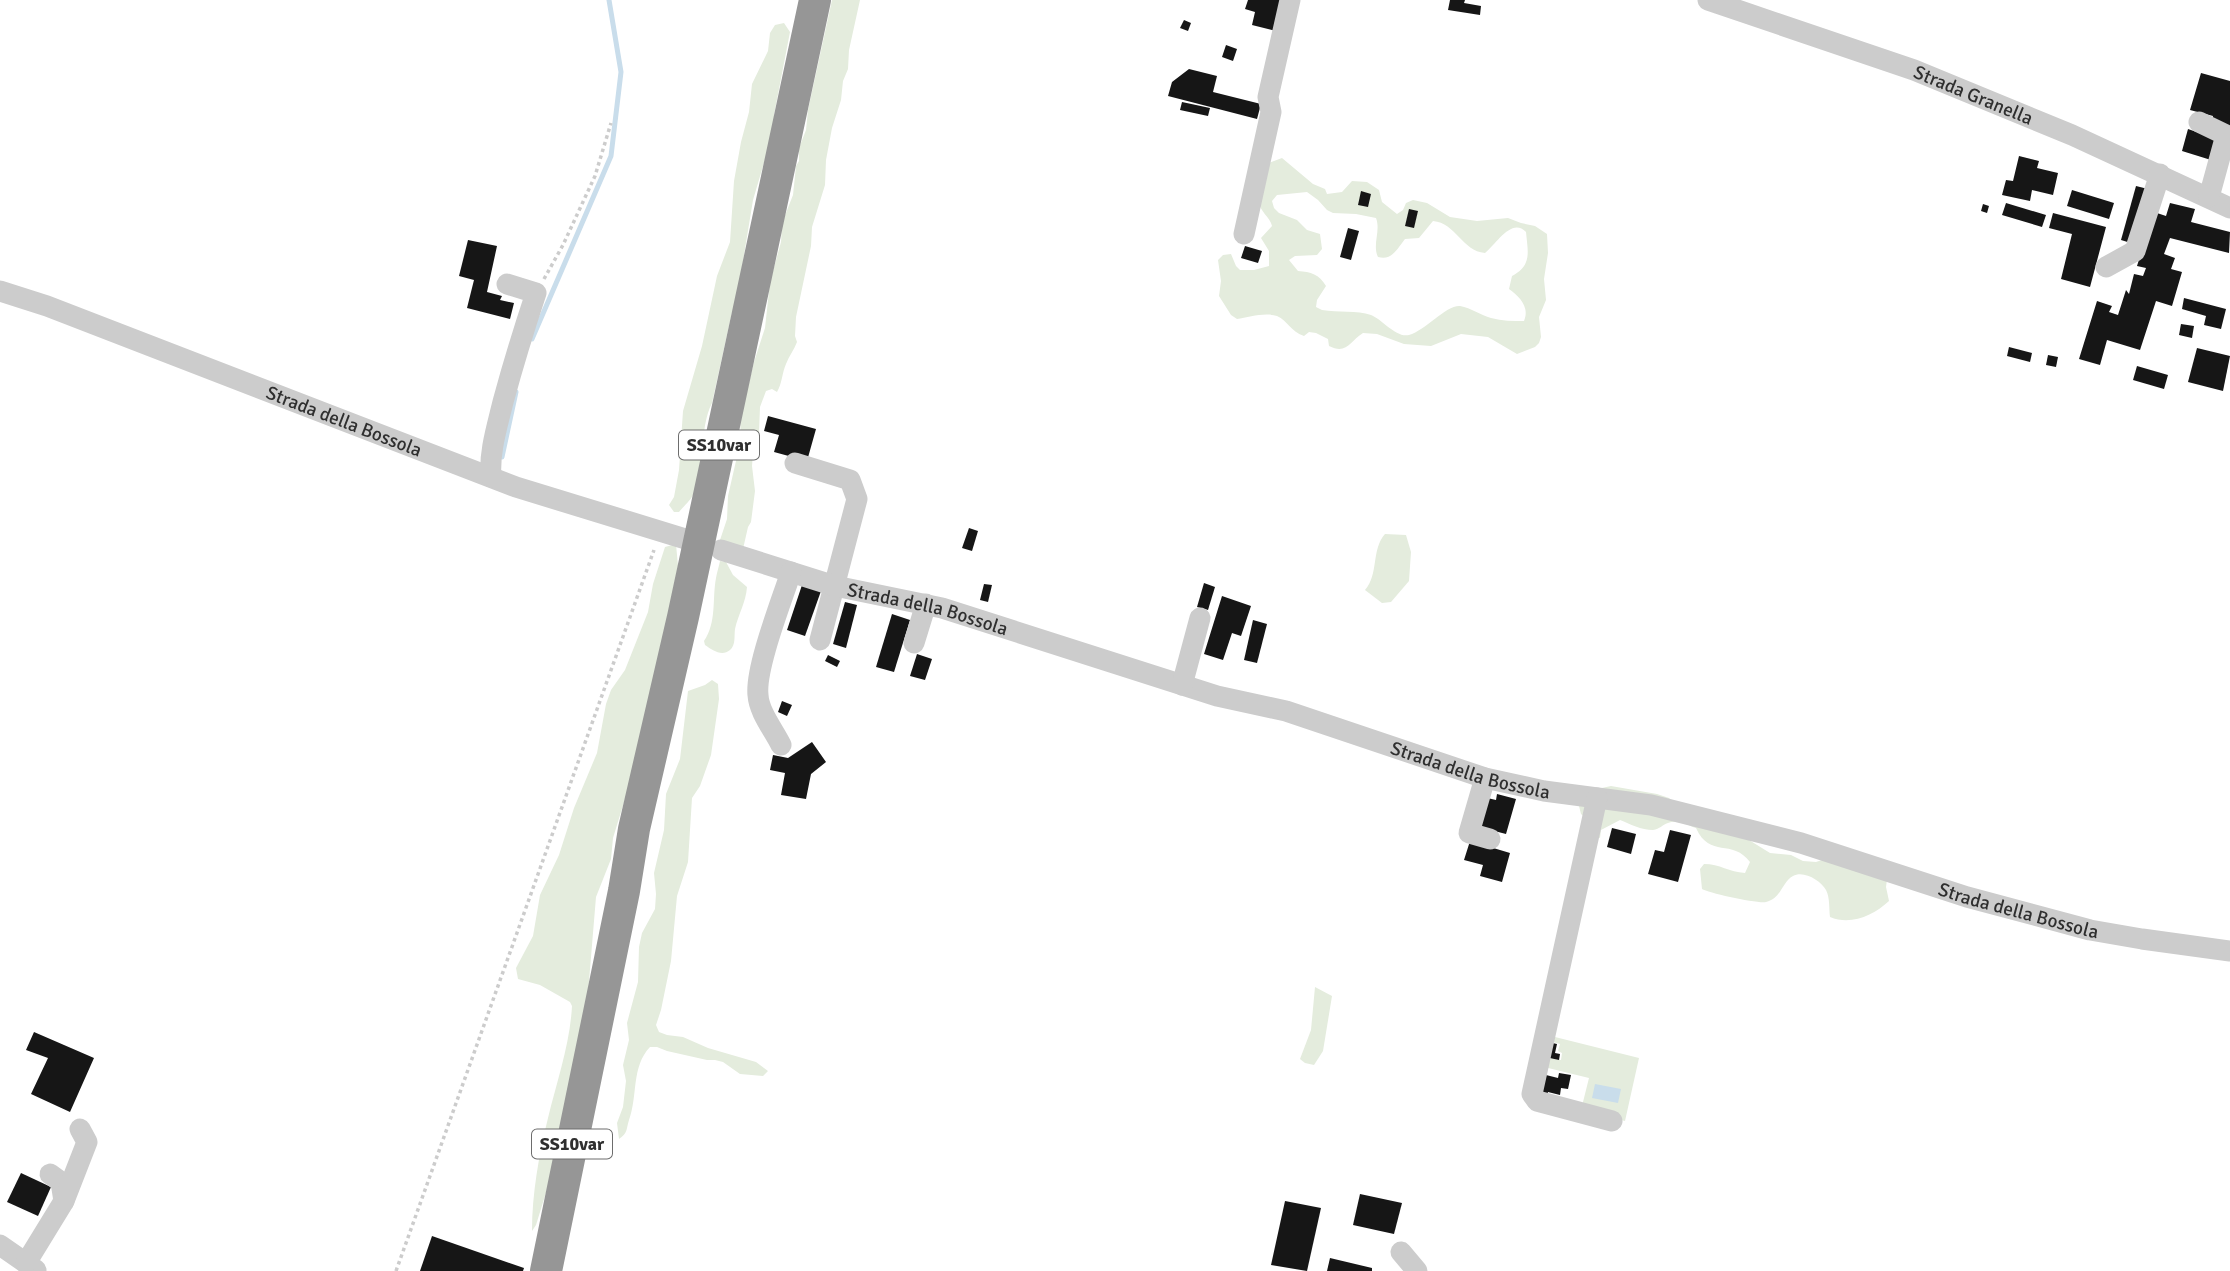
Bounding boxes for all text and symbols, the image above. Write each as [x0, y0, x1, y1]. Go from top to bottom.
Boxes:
street label: Strada Granella [1910, 60, 2036, 131]
street label: Strada della Bossola [263, 381, 425, 463]
road number: SS10var [679, 430, 759, 460]
street label: Strada della Bossola [845, 578, 1011, 641]
street label: Strada della Bossola [1387, 736, 1551, 805]
street label: Strada della Bossola [1935, 877, 2100, 944]
road number: SS10var [532, 1129, 612, 1158]

